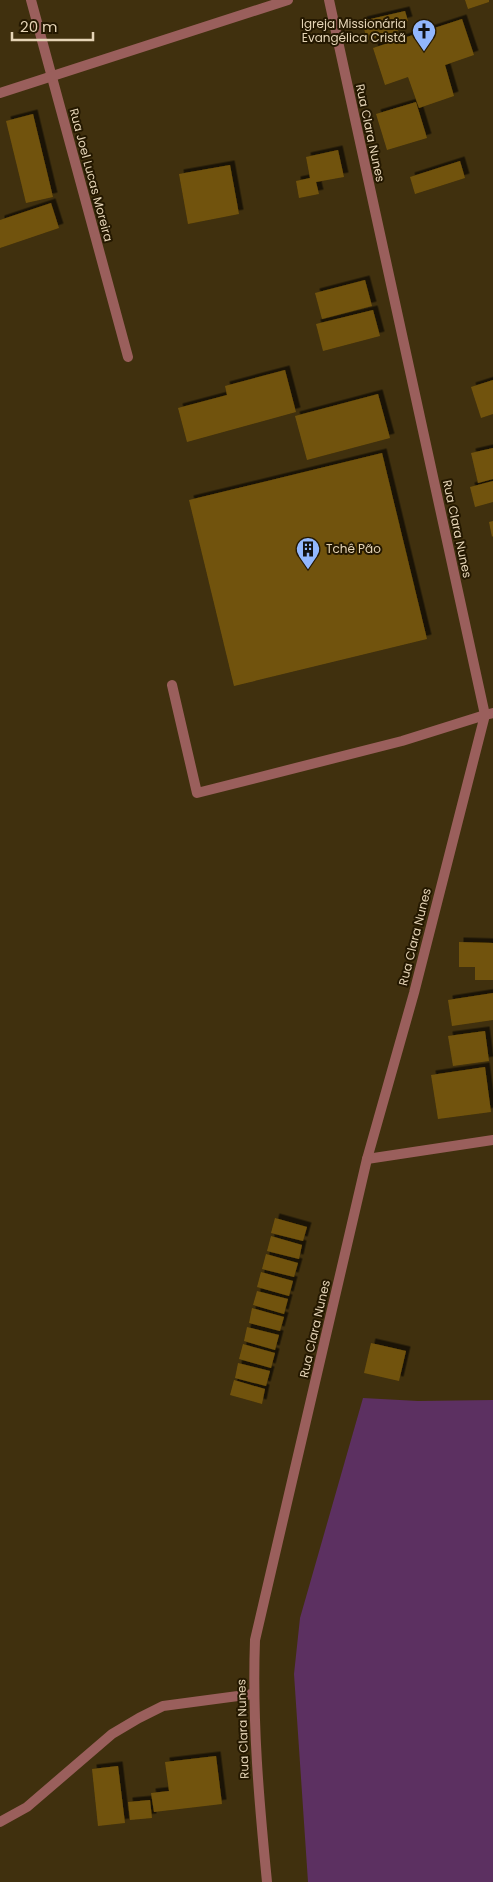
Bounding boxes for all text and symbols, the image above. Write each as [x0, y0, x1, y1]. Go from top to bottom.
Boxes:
scale bar [12, 10, 94, 42]
place label: Igreja Missionária Evangélica Cristã [301, 15, 406, 46]
text: 20 m [20, 16, 58, 37]
church icon: Igreja Missionária Evangélica Cristã [411, 18, 437, 52]
street label: Rua Clara Nunes [352, 82, 389, 184]
street label: Rua Joel Lucas Moreira [66, 106, 117, 243]
street label: Rua Clara Nunes [439, 478, 476, 580]
building icon: Tchê Pão [295, 536, 321, 570]
place label: Tchê Pão [326, 540, 381, 557]
street label: Rua Clara Nunes [394, 886, 435, 987]
street label: Rua Clara Nunes [295, 1278, 334, 1379]
street label: Rua Clara Nunes [232, 1679, 253, 1779]

